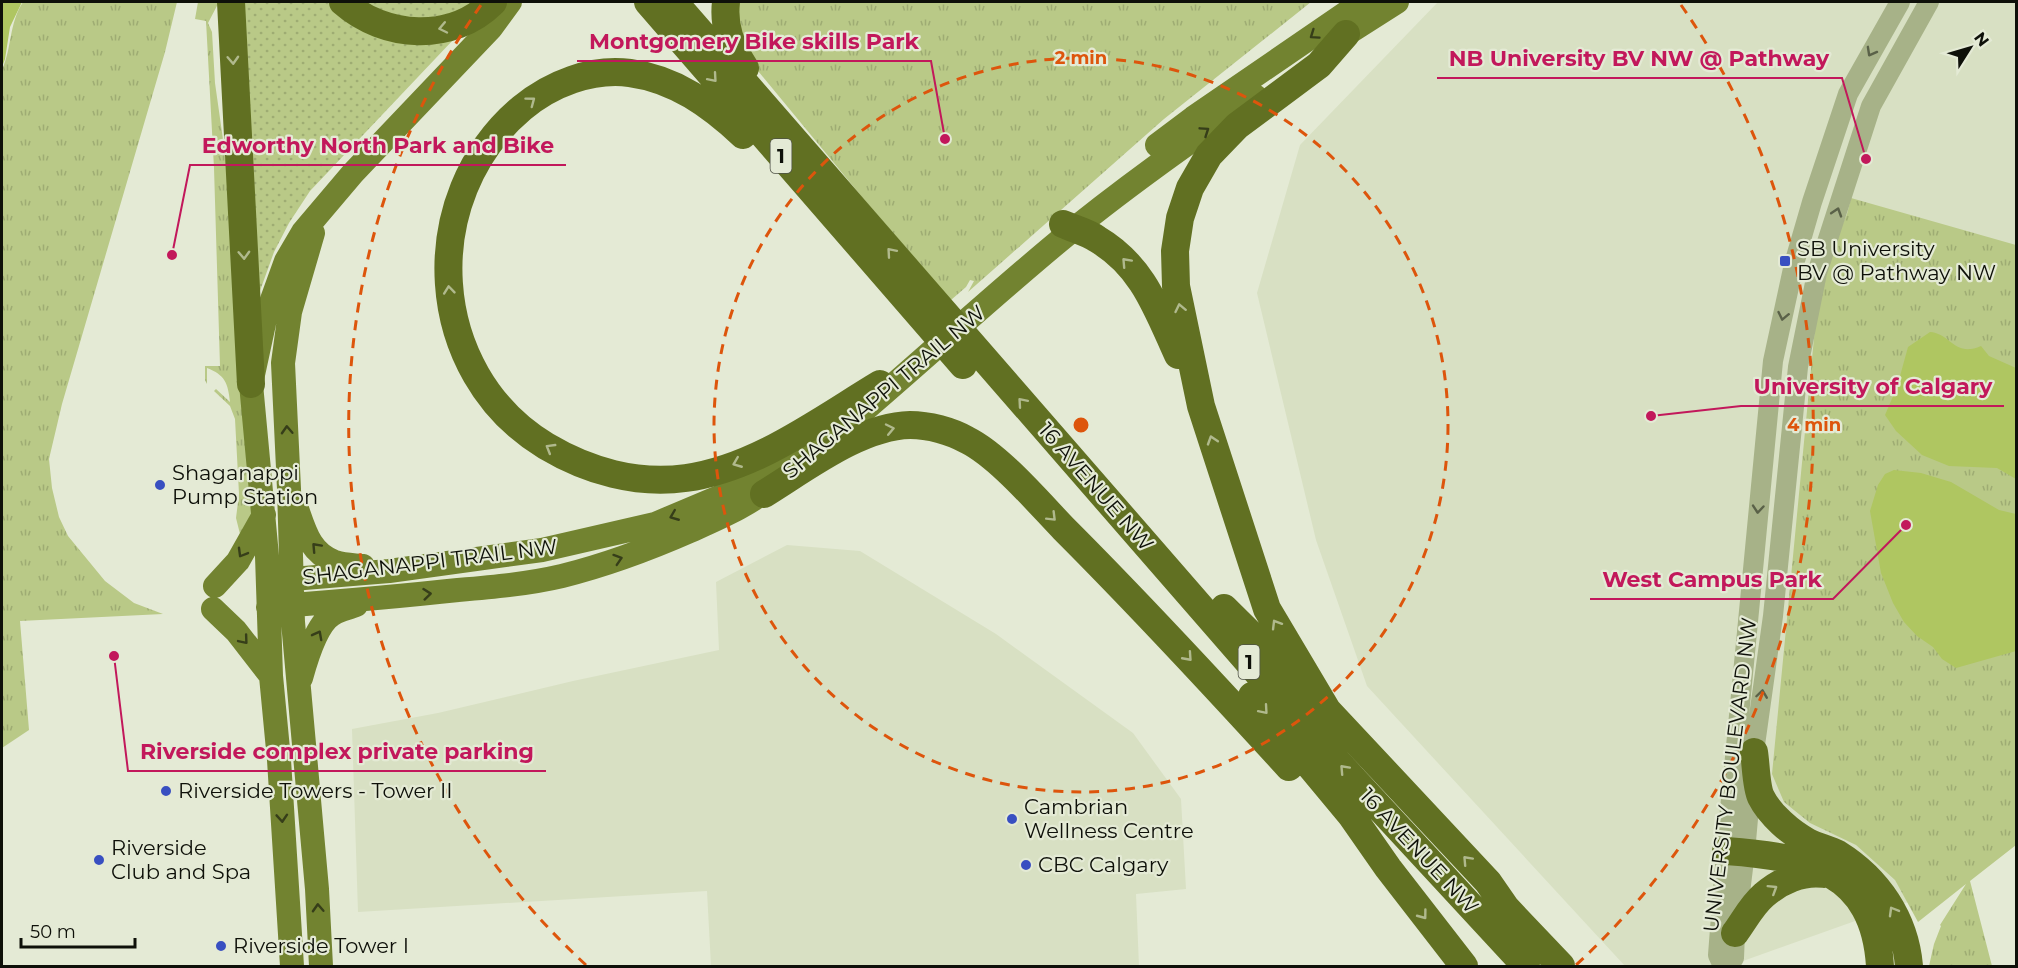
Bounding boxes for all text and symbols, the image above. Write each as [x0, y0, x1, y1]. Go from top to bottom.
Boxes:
north arrow [1940, 18, 2000, 78]
one-way arrow [438, 21, 448, 34]
callout: Montgomery Bike skills Park [577, 21, 931, 61]
text: Montgomery Bike skills Park [589, 28, 920, 55]
one-way arrow [1309, 28, 1320, 39]
text: N [1970, 28, 1993, 50]
callout: NB University BV NW @ Pathway [1437, 38, 1842, 78]
text: NB University BV NW @ Pathway [1449, 45, 1830, 72]
one-way arrow [1866, 46, 1878, 56]
text: 2 min [1055, 47, 1107, 69]
one-way arrow [227, 55, 240, 64]
one-way arrow [706, 71, 717, 82]
one-way arrow [525, 97, 536, 108]
callout: Edworthy North Park and Bike [190, 125, 566, 165]
one-way arrow [1199, 126, 1209, 138]
text: Edworthy North Park and Bike [202, 132, 554, 159]
road number: 1 [770, 139, 792, 173]
one-way arrow [1830, 207, 1843, 218]
place label: SB University BV @ Pathway NW [1797, 236, 1996, 285]
one-way arrow [887, 248, 898, 259]
one-way arrow [237, 250, 250, 259]
marker: SB University BV @ Pathway NW [1778, 254, 1792, 268]
one-way arrow [1122, 258, 1133, 268]
one-way arrow [443, 286, 456, 295]
street label: SHAGANAPPI TRAIL NW [777, 300, 990, 484]
one-way arrow [1174, 303, 1187, 313]
one-way arrow [1777, 311, 1790, 321]
callout: University of Calgary [1741, 366, 2004, 406]
text: University of Calgary [1754, 373, 1993, 400]
one-way arrow [1018, 398, 1029, 409]
text: 4 min [1787, 414, 1841, 436]
centre of rings [1071, 415, 1091, 435]
street label: 16 AVENUE NW [1034, 417, 1159, 556]
one-way arrow [884, 423, 894, 436]
one-way arrow [280, 426, 293, 435]
one-way arrow [1207, 435, 1219, 446]
one-way arrow [546, 444, 556, 456]
one-way arrow [733, 456, 743, 469]
place label: Shaganappi Pump Station [172, 460, 318, 509]
marker: Shaganappi Pump Station [153, 478, 167, 492]
one-way arrow [1752, 505, 1765, 514]
one-way arrow [669, 509, 680, 521]
one-way arrow [1045, 509, 1056, 520]
street label: SHAGANAPPI TRAIL NW [301, 533, 559, 590]
one-way arrow [312, 544, 323, 554]
one-way arrow [238, 547, 250, 557]
one-way arrow [612, 554, 623, 567]
callout: West Campus Park [1590, 559, 1833, 599]
text: West Campus Park [1602, 566, 1822, 593]
one-way arrow [422, 588, 431, 601]
street label: UNIVERSITY BOULEVARD NW [1698, 616, 1761, 934]
one-way arrow [1272, 620, 1283, 630]
one-way arrow [311, 630, 322, 641]
one-way arrow [237, 633, 248, 644]
road number: 1 [1238, 645, 1260, 679]
one-way arrow [1181, 650, 1192, 660]
one-way arrow [1755, 689, 1767, 699]
one-way arrow [1257, 703, 1268, 714]
callout: Riverside complex private parking [128, 731, 546, 771]
text: Riverside complex private parking [140, 738, 534, 765]
one-way arrow [1340, 765, 1351, 776]
place label: Riverside Towers - Tower II [178, 778, 453, 803]
street label: 16 AVENUE NW [1355, 783, 1484, 918]
marker: Riverside Towers - Tower II [159, 784, 173, 798]
place label: Cambrian Wellness Centre [1024, 794, 1194, 843]
marker: Cambrian Wellness Centre [1005, 812, 1019, 826]
one-way arrow [276, 813, 289, 822]
place label: Riverside Club and Spa [111, 835, 251, 884]
place label: CBC Calgary [1038, 852, 1169, 877]
marker: Riverside Club and Spa [92, 853, 106, 867]
one-way arrow [1463, 856, 1474, 866]
marker: CBC Calgary [1019, 858, 1033, 872]
one-way arrow [1767, 885, 1777, 897]
one-way arrow [311, 904, 324, 913]
one-way arrow [1889, 907, 1900, 917]
one-way arrow [1416, 908, 1427, 919]
scale bar [21, 911, 135, 949]
text: 50 m [30, 921, 76, 943]
place label: Riverside Tower I [233, 933, 409, 958]
marker: Riverside Tower I [214, 939, 228, 953]

